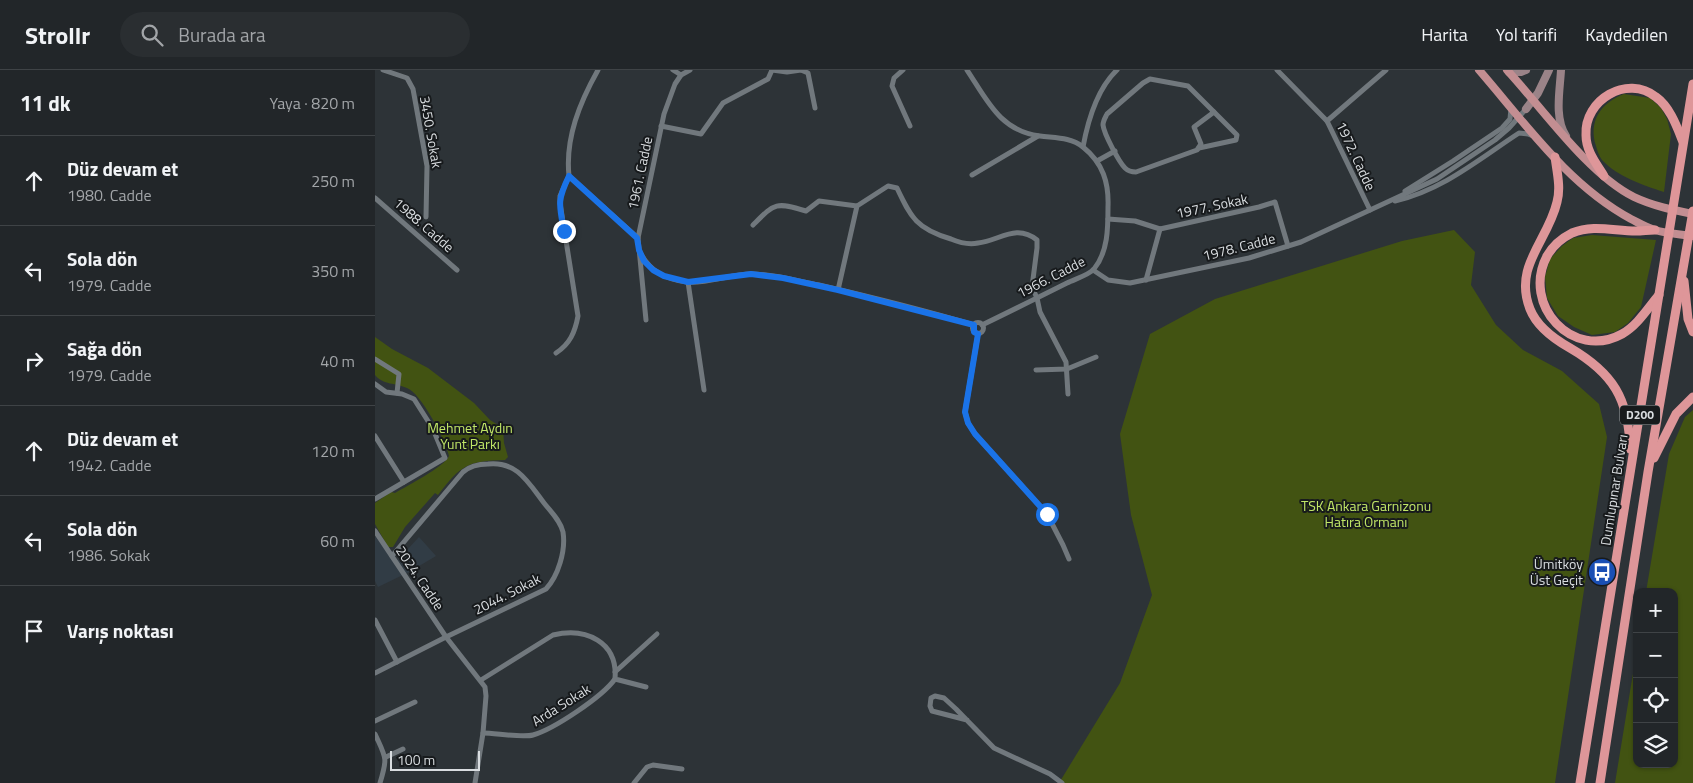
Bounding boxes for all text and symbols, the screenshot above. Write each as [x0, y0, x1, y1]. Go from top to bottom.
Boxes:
search box [120, 12, 470, 57]
text: Strollr [25, 17, 90, 53]
text: Burada ara [178, 20, 266, 49]
icon: search [138, 21, 166, 49]
text: Harita [1421, 21, 1468, 48]
text: Yol tarifi [1496, 21, 1557, 48]
text: Kaydedilen [1585, 21, 1668, 48]
text: 11 dk [20, 87, 70, 119]
text: Yaya · 820 m [270, 91, 355, 115]
street label: 3450. Sokak [415, 94, 448, 170]
street label: 1972. Cadde [1331, 118, 1382, 194]
street label: 1961. Cadde [622, 135, 657, 211]
text: Düz devam et [67, 154, 178, 183]
icon: ahead [20, 167, 48, 195]
text: 250 m [311, 169, 355, 193]
text: 1980. Cadde [67, 183, 152, 207]
street label: 1977. Sokak [1174, 188, 1250, 223]
street label: 1988. Cadde [390, 192, 459, 257]
route end [553, 220, 576, 243]
street label: 1978. Cadde [1200, 227, 1277, 266]
text: Sola dön [67, 244, 138, 273]
street label: 1966. Cadde [1013, 250, 1089, 303]
icon: left [20, 257, 48, 285]
text: 350 m [311, 259, 355, 283]
text: 1979. Cadde [67, 273, 152, 297]
text: Sağa dön [67, 334, 142, 363]
icon: right [20, 347, 48, 375]
text: 40 m [320, 349, 355, 373]
text: 1979. Cadde [67, 363, 152, 387]
road number: D200 [1620, 406, 1660, 424]
park label: Mehmet Aydın Yunt Parkı [427, 417, 513, 454]
text: Düz devam et [67, 424, 178, 453]
street label: Dumlupınar Bulvarı [1594, 433, 1633, 547]
icon: ahead [20, 437, 48, 465]
text: 120 m [311, 439, 355, 463]
text: 1942. Cadde [67, 453, 152, 477]
park label: TSK Ankara Garnizonu Hatıra Ormanı [1301, 495, 1431, 532]
route start [1036, 503, 1059, 526]
text: Sola dön [67, 514, 138, 543]
icon: left [20, 527, 48, 555]
text: 60 m [320, 529, 355, 553]
street label: 2024. Cadde [391, 541, 450, 614]
text: 1986. Sokak [67, 543, 150, 567]
place label: Ümitköy Üst Geçit [1530, 553, 1583, 590]
bus stop icon: Ümitköy Üst Geçit [1587, 557, 1617, 587]
street label: 2044. Sokak [470, 568, 544, 619]
map controls [1633, 588, 1678, 768]
button: + [1633, 588, 1678, 633]
text: Varış noktası [67, 616, 174, 645]
icon: arrive [20, 617, 48, 645]
button: − [1633, 633, 1678, 678]
street label: Arda Sokak [527, 678, 594, 731]
button: locate [1633, 678, 1678, 723]
button: layers [1633, 723, 1678, 768]
scale bar [390, 748, 480, 771]
text: 100 m [397, 749, 435, 770]

